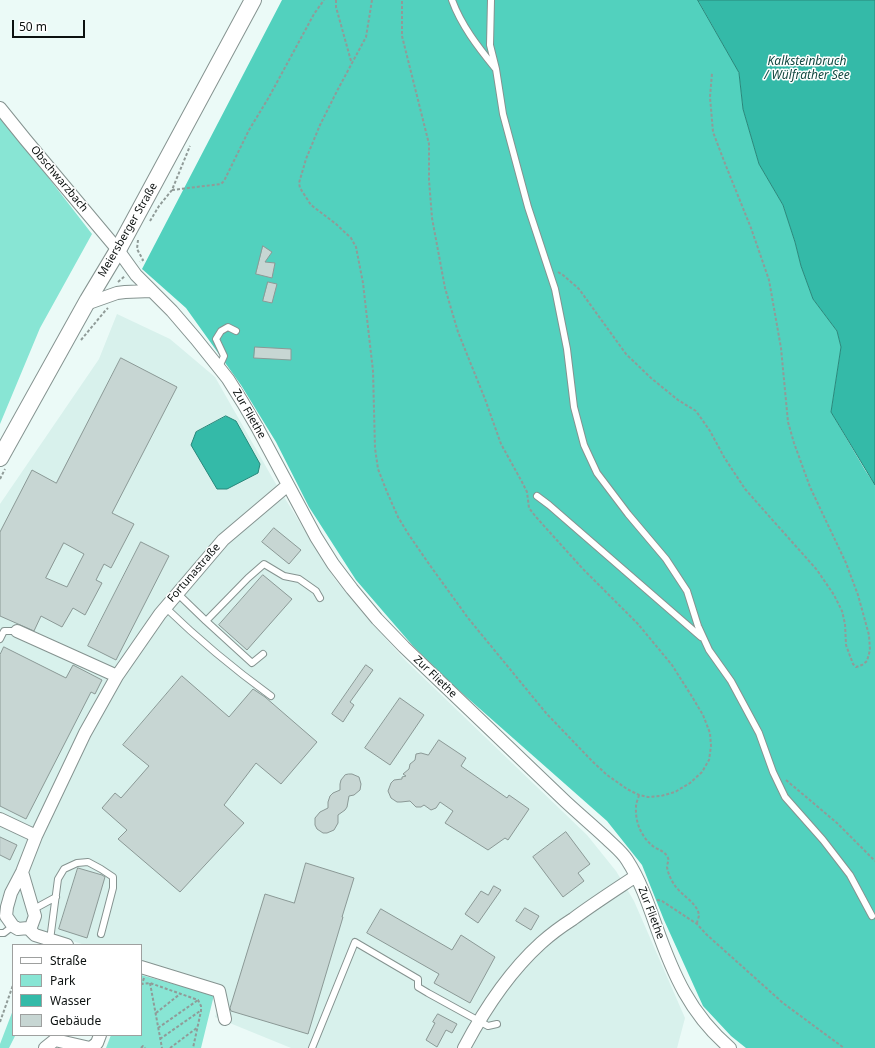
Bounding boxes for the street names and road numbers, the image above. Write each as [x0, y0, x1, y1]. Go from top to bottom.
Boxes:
street label: Obschwarzbach [28, 143, 90, 215]
street label: Meiersberger Straße [96, 181, 160, 279]
street label: Zur Fliethe [230, 387, 268, 441]
street label: Fortunastraße [165, 541, 223, 605]
street label: Zur Fliethe [411, 653, 459, 701]
street label: Zur Fliethe [635, 885, 667, 941]

